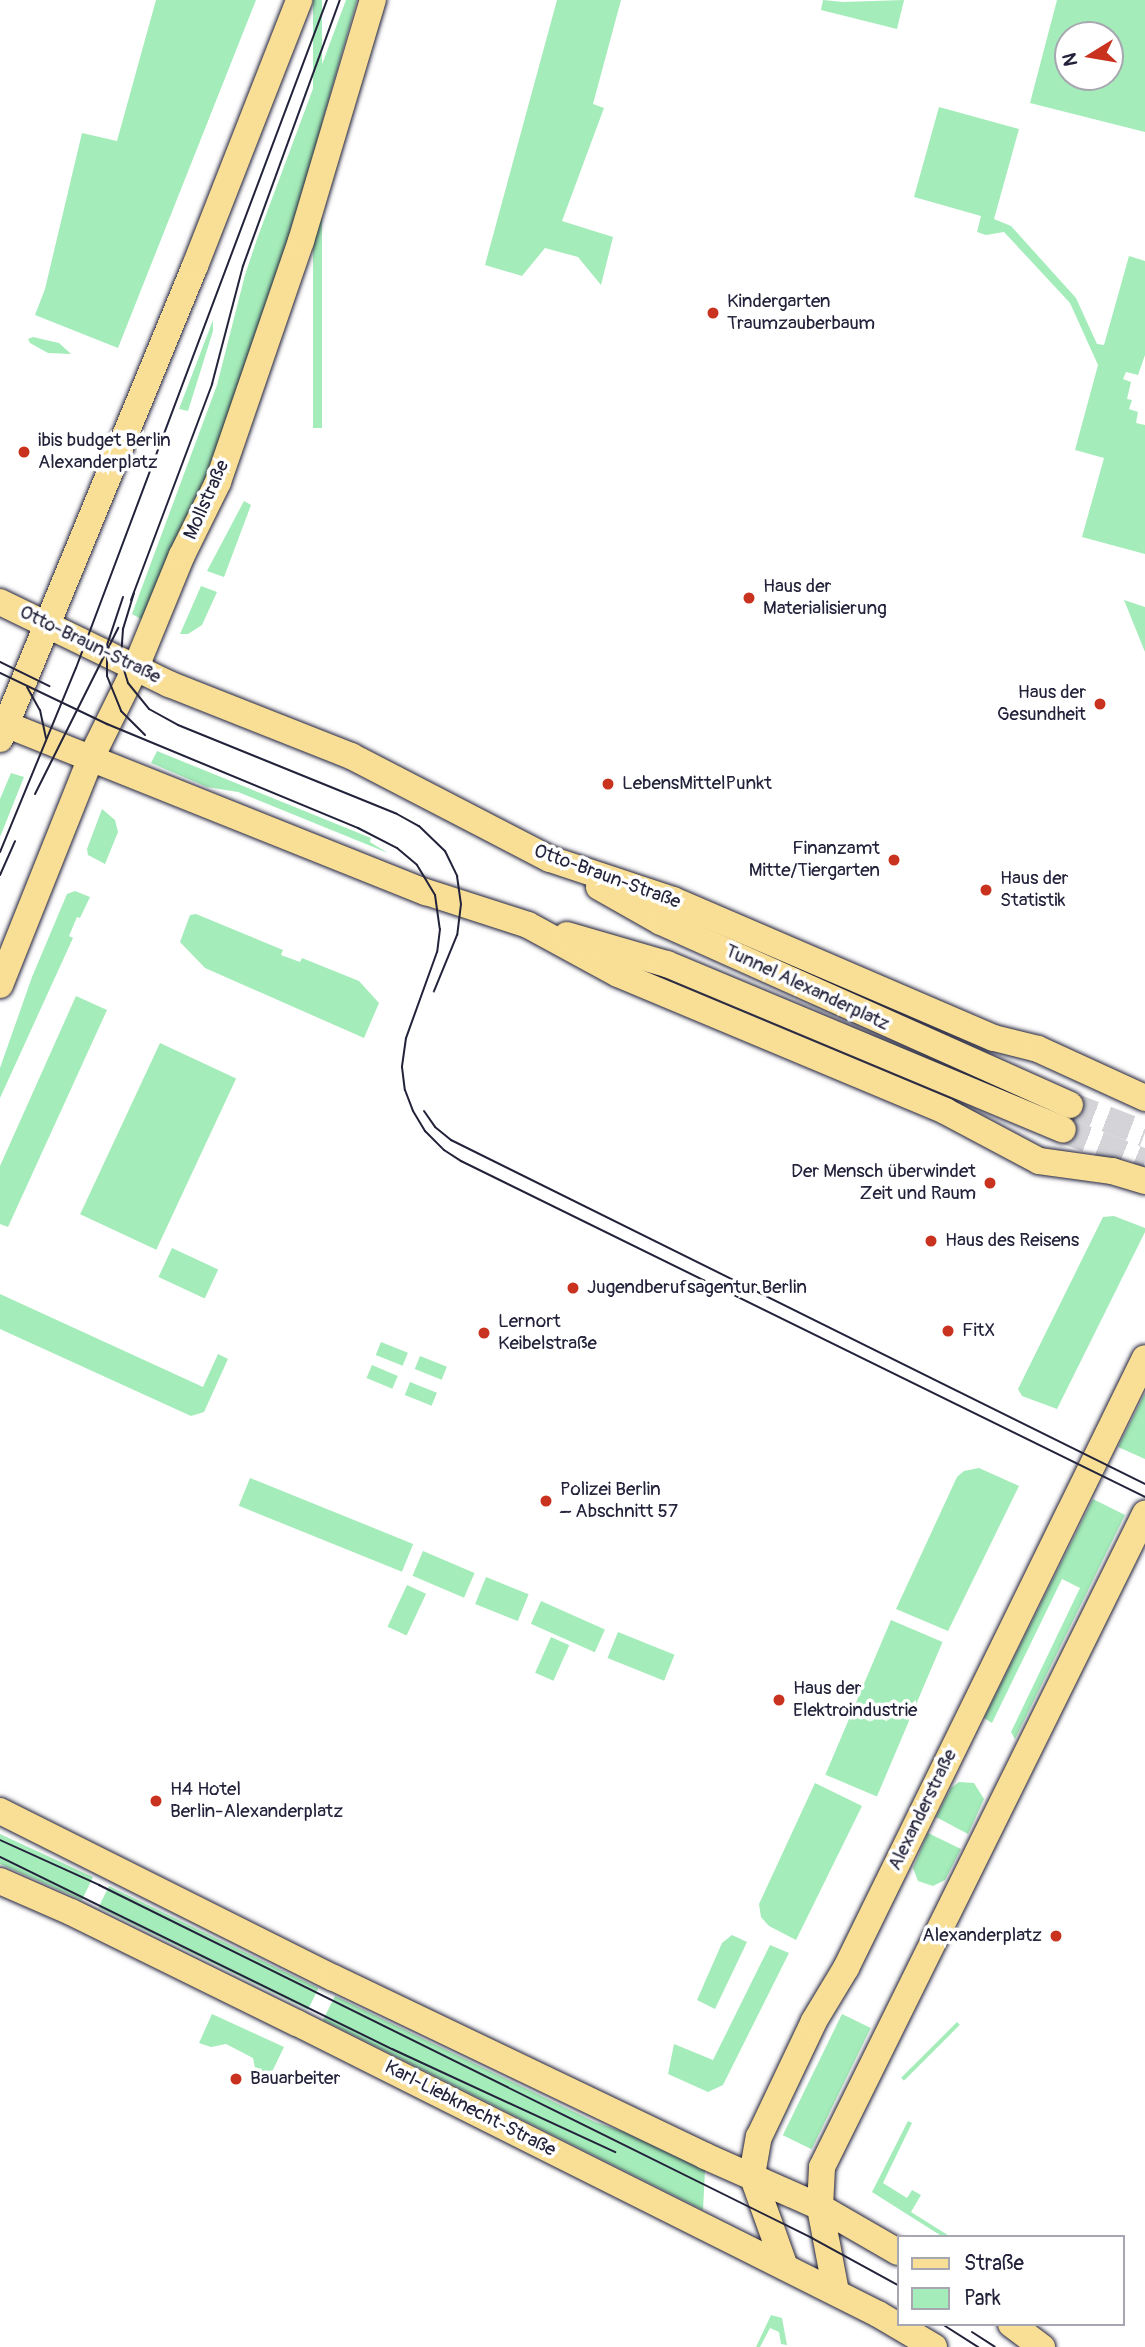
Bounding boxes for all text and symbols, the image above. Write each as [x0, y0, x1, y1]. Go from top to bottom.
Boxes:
north arrow [1054, 21, 1124, 91]
text: N [1057, 51, 1083, 68]
place label: Kindergarten Traumzauberbaum [727, 291, 875, 335]
marker: Kindergarten Traumzauberbaum [705, 305, 721, 321]
place label: ibis budget Berlin Alexanderplatz [38, 430, 171, 474]
marker: ibis budget Berlin Alexanderplatz [16, 444, 32, 460]
street label: Mollstraße [179, 457, 235, 543]
place label: Haus der Materialisierung [763, 576, 887, 620]
marker: Haus der Materialisierung [741, 590, 757, 606]
street label: Otto-Braun-Straße [16, 601, 164, 689]
place label: Haus der Gesundheit [997, 682, 1086, 726]
marker: Haus der Gesundheit [1092, 696, 1108, 712]
place label: LebensMittelPunkt [622, 773, 772, 795]
marker: LebensMittelPunkt [600, 776, 616, 792]
place label: Finanzamt Mitte/Tiergarten [749, 838, 880, 882]
street label: Otto-Braun-Straße [531, 840, 683, 914]
marker: Finanzamt Mitte/Tiergarten [886, 852, 902, 868]
place label: Haus der Statistik [1000, 868, 1068, 912]
marker: Haus der Statistik [978, 882, 994, 898]
street label: Tunnel Alexanderplatz [721, 940, 893, 1036]
place label: Der Mensch überwindet Zeit und Raum [791, 1161, 976, 1205]
marker: Der Mensch überwindet Zeit und Raum [982, 1175, 998, 1191]
place label: Haus des Reisens [945, 1230, 1079, 1252]
marker: Haus des Reisens [923, 1233, 939, 1249]
place label: Jugendberufsagentur Berlin [587, 1277, 807, 1299]
marker: Jugendberufsagentur Berlin [565, 1280, 581, 1296]
place label: Lernort Keibelstraße [498, 1311, 597, 1355]
place label: FitX [962, 1320, 995, 1342]
marker: FitX [940, 1323, 956, 1339]
marker: Lernort Keibelstraße [476, 1325, 492, 1341]
place label: Polizei Berlin – Abschnitt 57 [560, 1479, 678, 1523]
marker: Polizei Berlin – Abschnitt 57 [538, 1493, 554, 1509]
place label: Haus der Elektroindustrie [793, 1678, 917, 1722]
marker: Haus der Elektroindustrie [771, 1692, 787, 1708]
street label: Alexanderstraße [884, 1746, 962, 1874]
place label: H4 Hotel Berlin-Alexanderplatz [170, 1779, 343, 1823]
marker: H4 Hotel Berlin-Alexanderplatz [148, 1793, 164, 1809]
place label: Alexanderplatz [922, 1925, 1042, 1947]
marker: Alexanderplatz [1048, 1928, 1064, 1944]
street label: Karl-Liebknecht-Straße [381, 2056, 559, 2162]
place label: Bauarbeiter [250, 2068, 340, 2090]
marker: Bauarbeiter [228, 2071, 244, 2087]
legend [897, 2235, 1124, 2326]
text: Straße [964, 2250, 1024, 2277]
text: Park [964, 2285, 1001, 2312]

